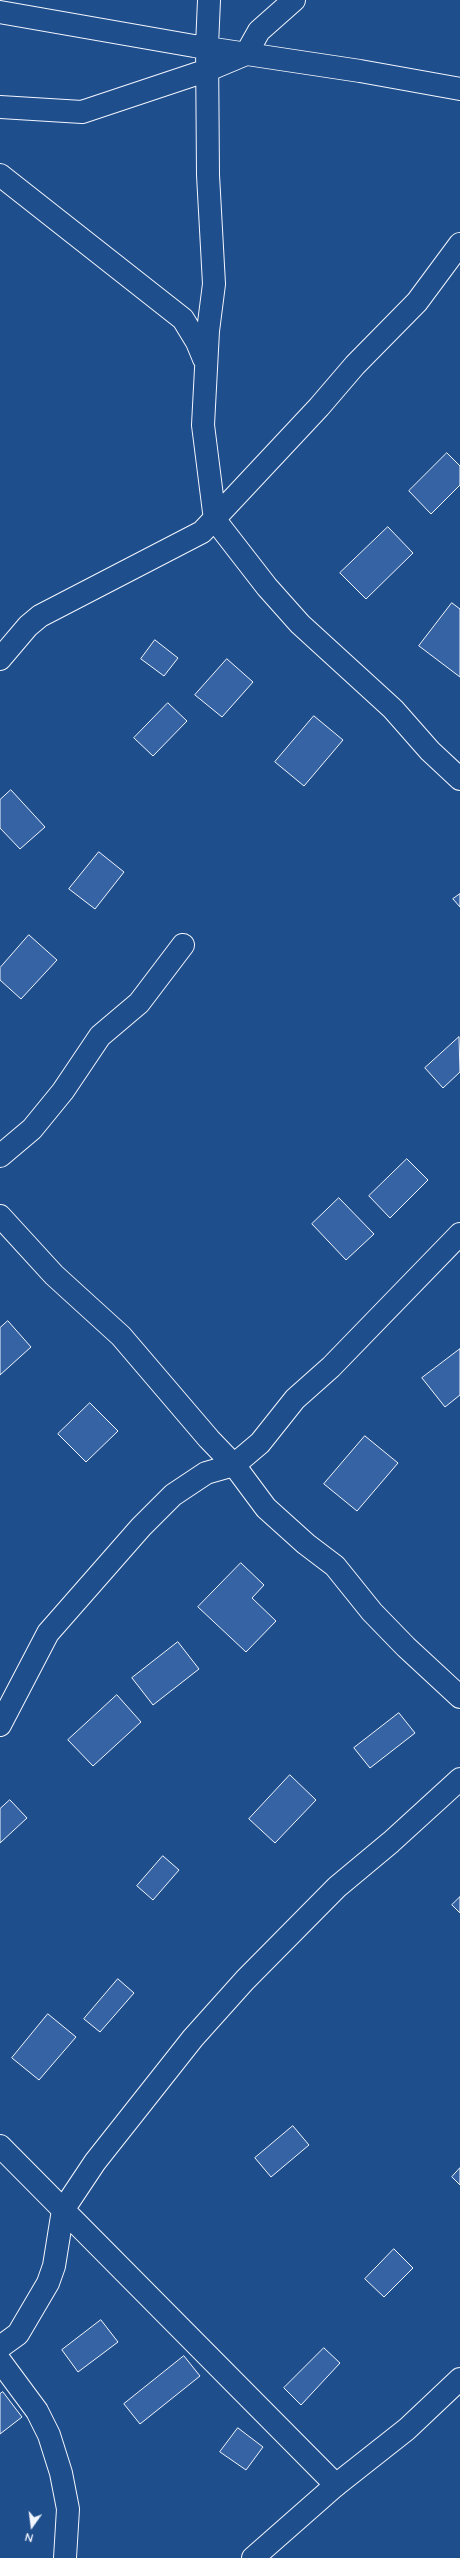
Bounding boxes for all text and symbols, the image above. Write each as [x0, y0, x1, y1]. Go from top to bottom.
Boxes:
north arrow [12, 2506, 52, 2546]
text: N [23, 2530, 35, 2545]

